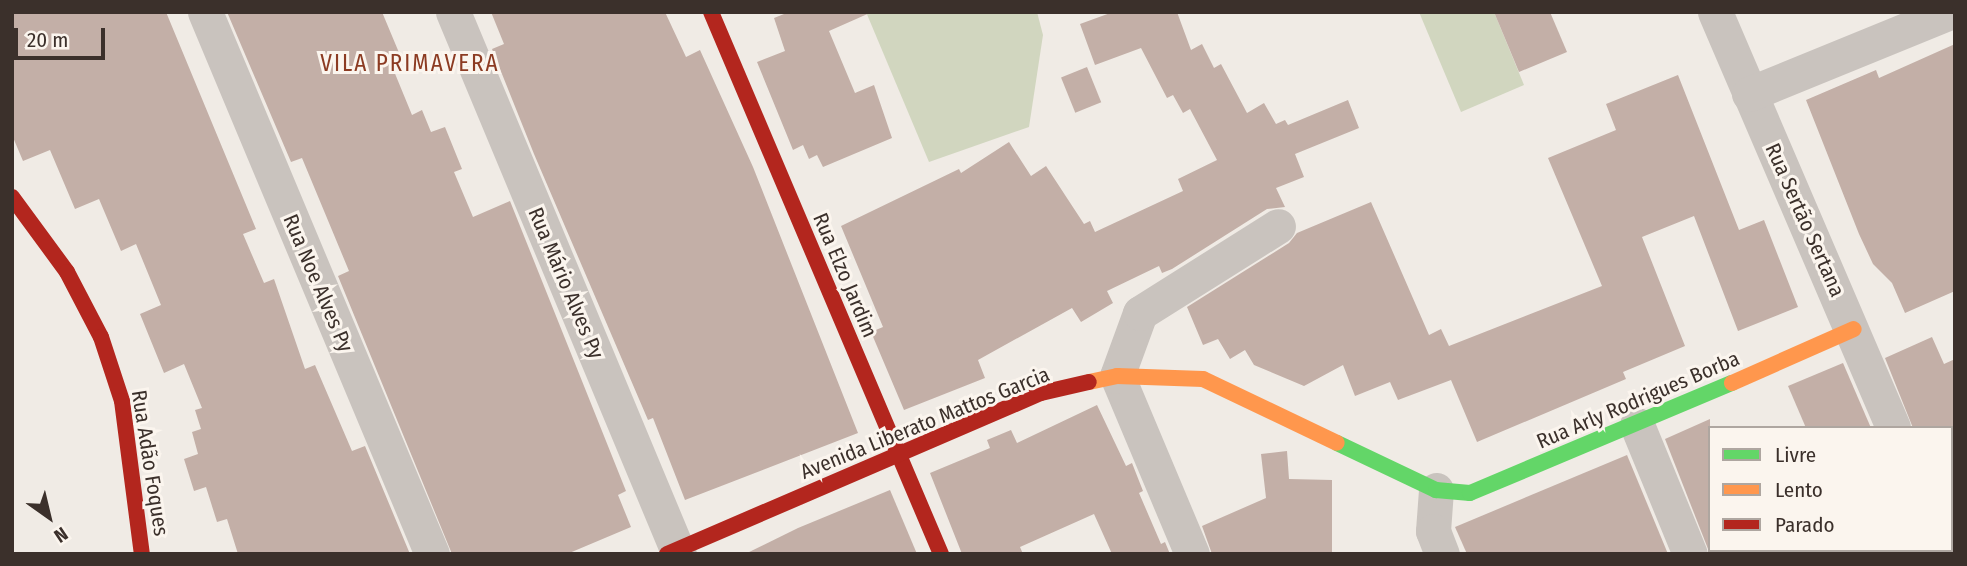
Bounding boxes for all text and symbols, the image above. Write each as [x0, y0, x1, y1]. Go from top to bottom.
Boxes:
scale bar [18, 14, 108, 58]
text: 20 m [27, 27, 68, 53]
district label: VILA PRIMAVERA [322, 49, 498, 77]
street label: Rua Sertão Sertana [1760, 139, 1850, 301]
street label: Rua Mário Alves Py [523, 204, 609, 362]
street label: Rua Elzo Jardim [807, 209, 883, 341]
street label: Rua Noe Alves Py [278, 210, 358, 356]
street label: Rua Arly Rodrigues Borba [1533, 346, 1743, 454]
street label: Avenida Liberato Mattos Garcia [797, 361, 1053, 485]
street label: Rua Adão Foques [126, 388, 174, 538]
legend [1708, 426, 1953, 552]
text: Livre [1775, 442, 1816, 468]
text: Lento [1775, 477, 1823, 503]
north arrow [14, 482, 84, 552]
text: Parado [1775, 512, 1834, 538]
text: N [50, 522, 72, 548]

